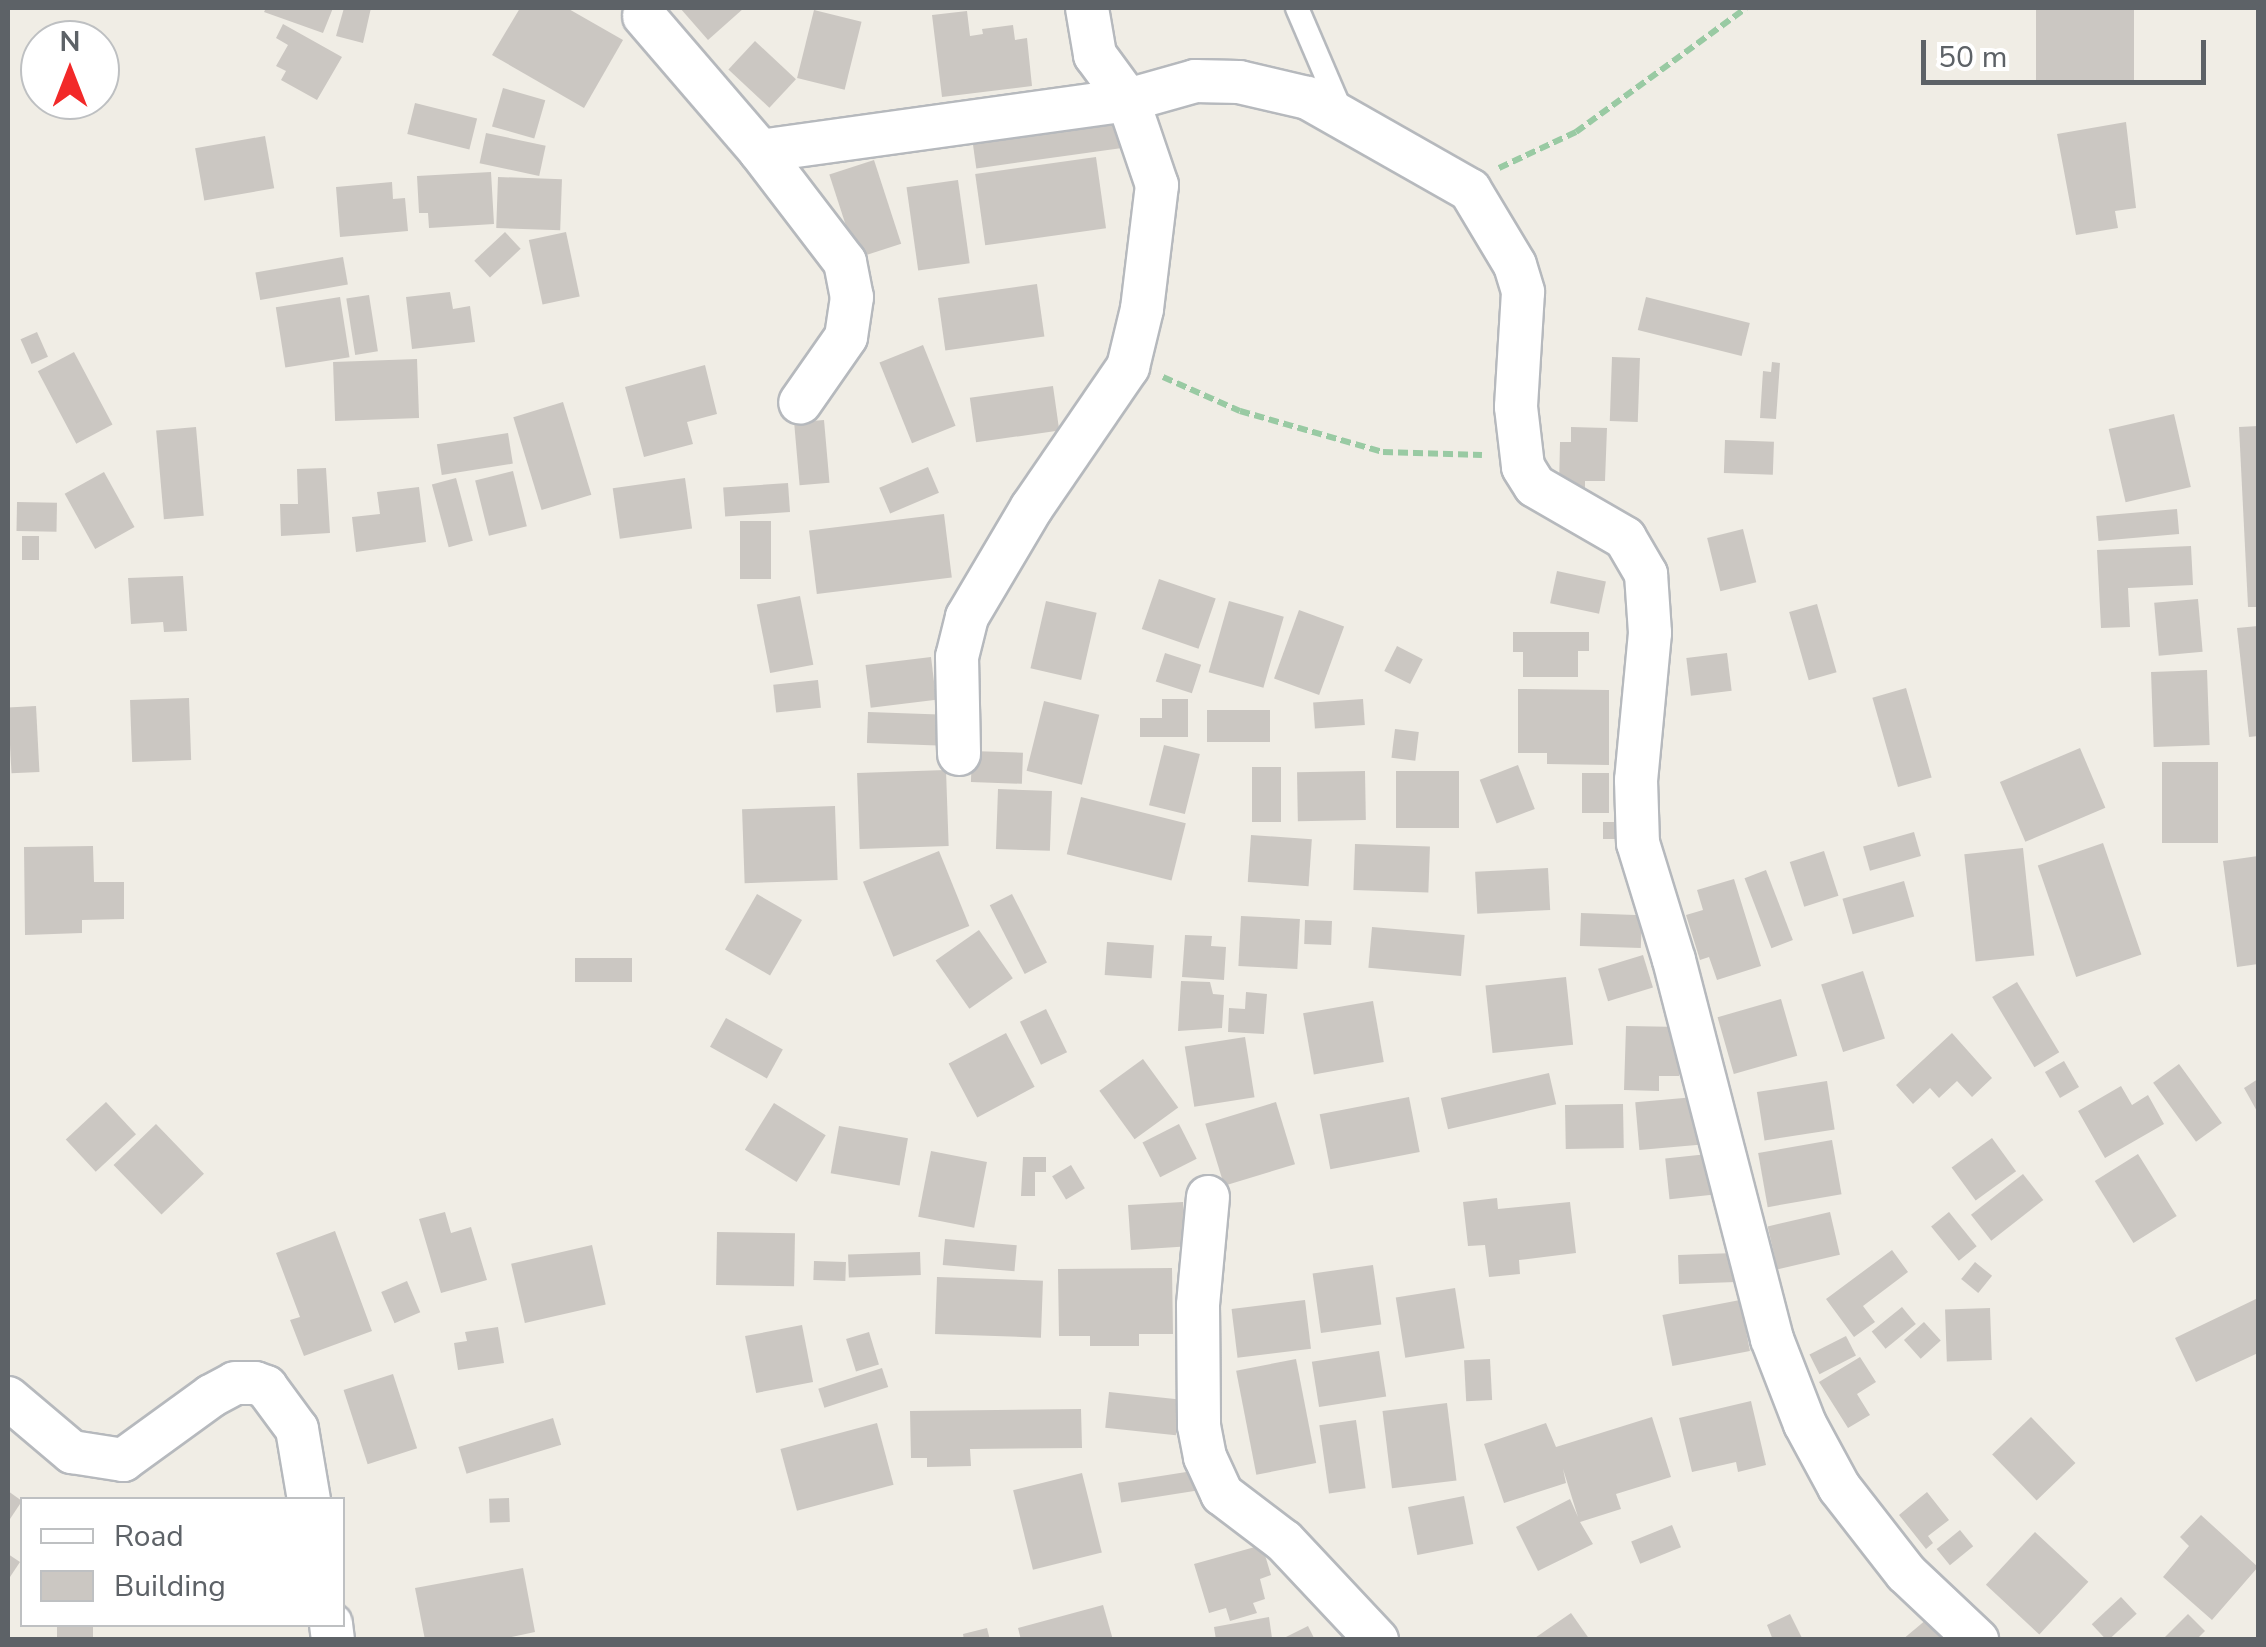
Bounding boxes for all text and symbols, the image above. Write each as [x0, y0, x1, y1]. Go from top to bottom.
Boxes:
north arrow [20, 20, 120, 120]
scale bar [1926, 20, 2211, 82]
text: N [60, 23, 80, 61]
text: 50 m [1938, 37, 2007, 78]
legend [20, 1497, 345, 1627]
text: Road [114, 1516, 184, 1557]
text: Building [114, 1566, 226, 1607]

